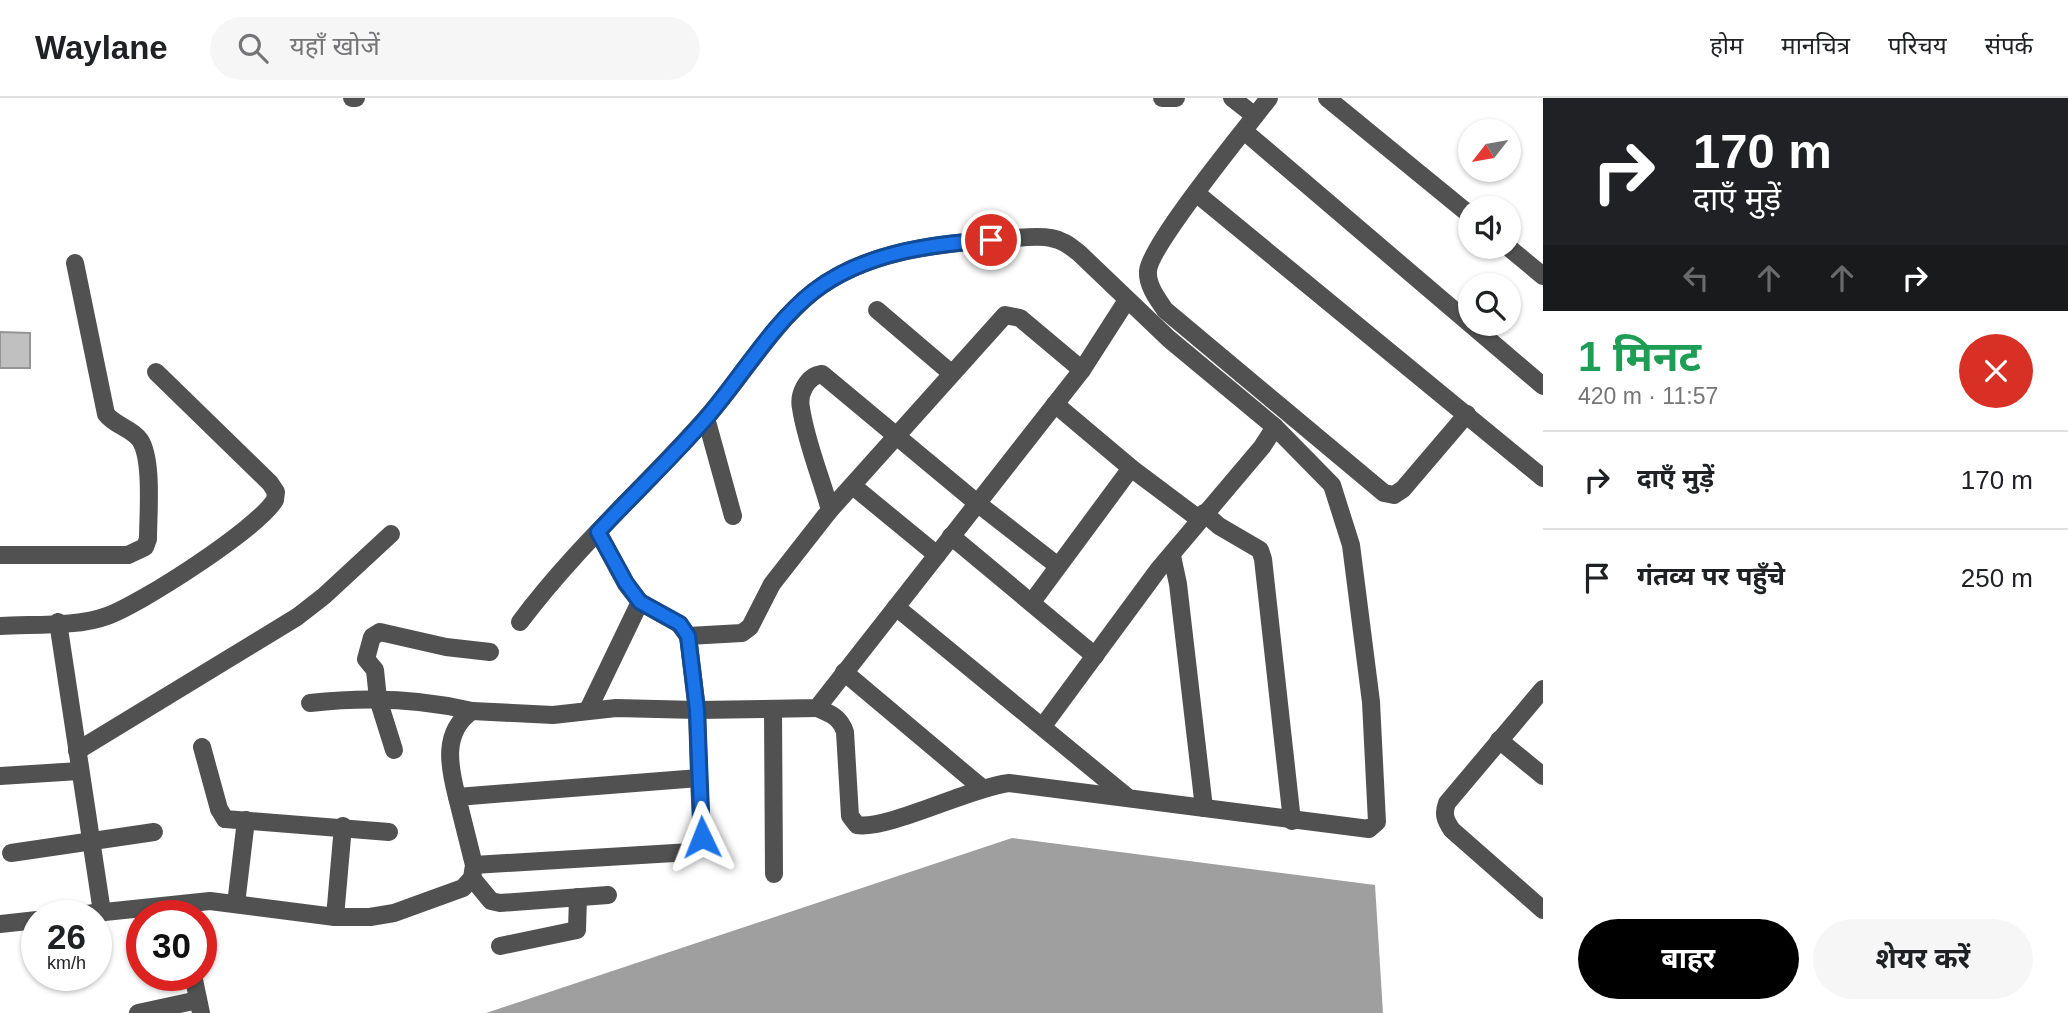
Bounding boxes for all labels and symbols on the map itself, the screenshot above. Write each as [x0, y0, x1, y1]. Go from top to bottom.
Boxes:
north arrow [1458, 119, 1521, 182]
pin [961, 210, 1021, 270]
position arrow [665, 800, 739, 874]
speed limit sign: 30 [126, 900, 217, 991]

